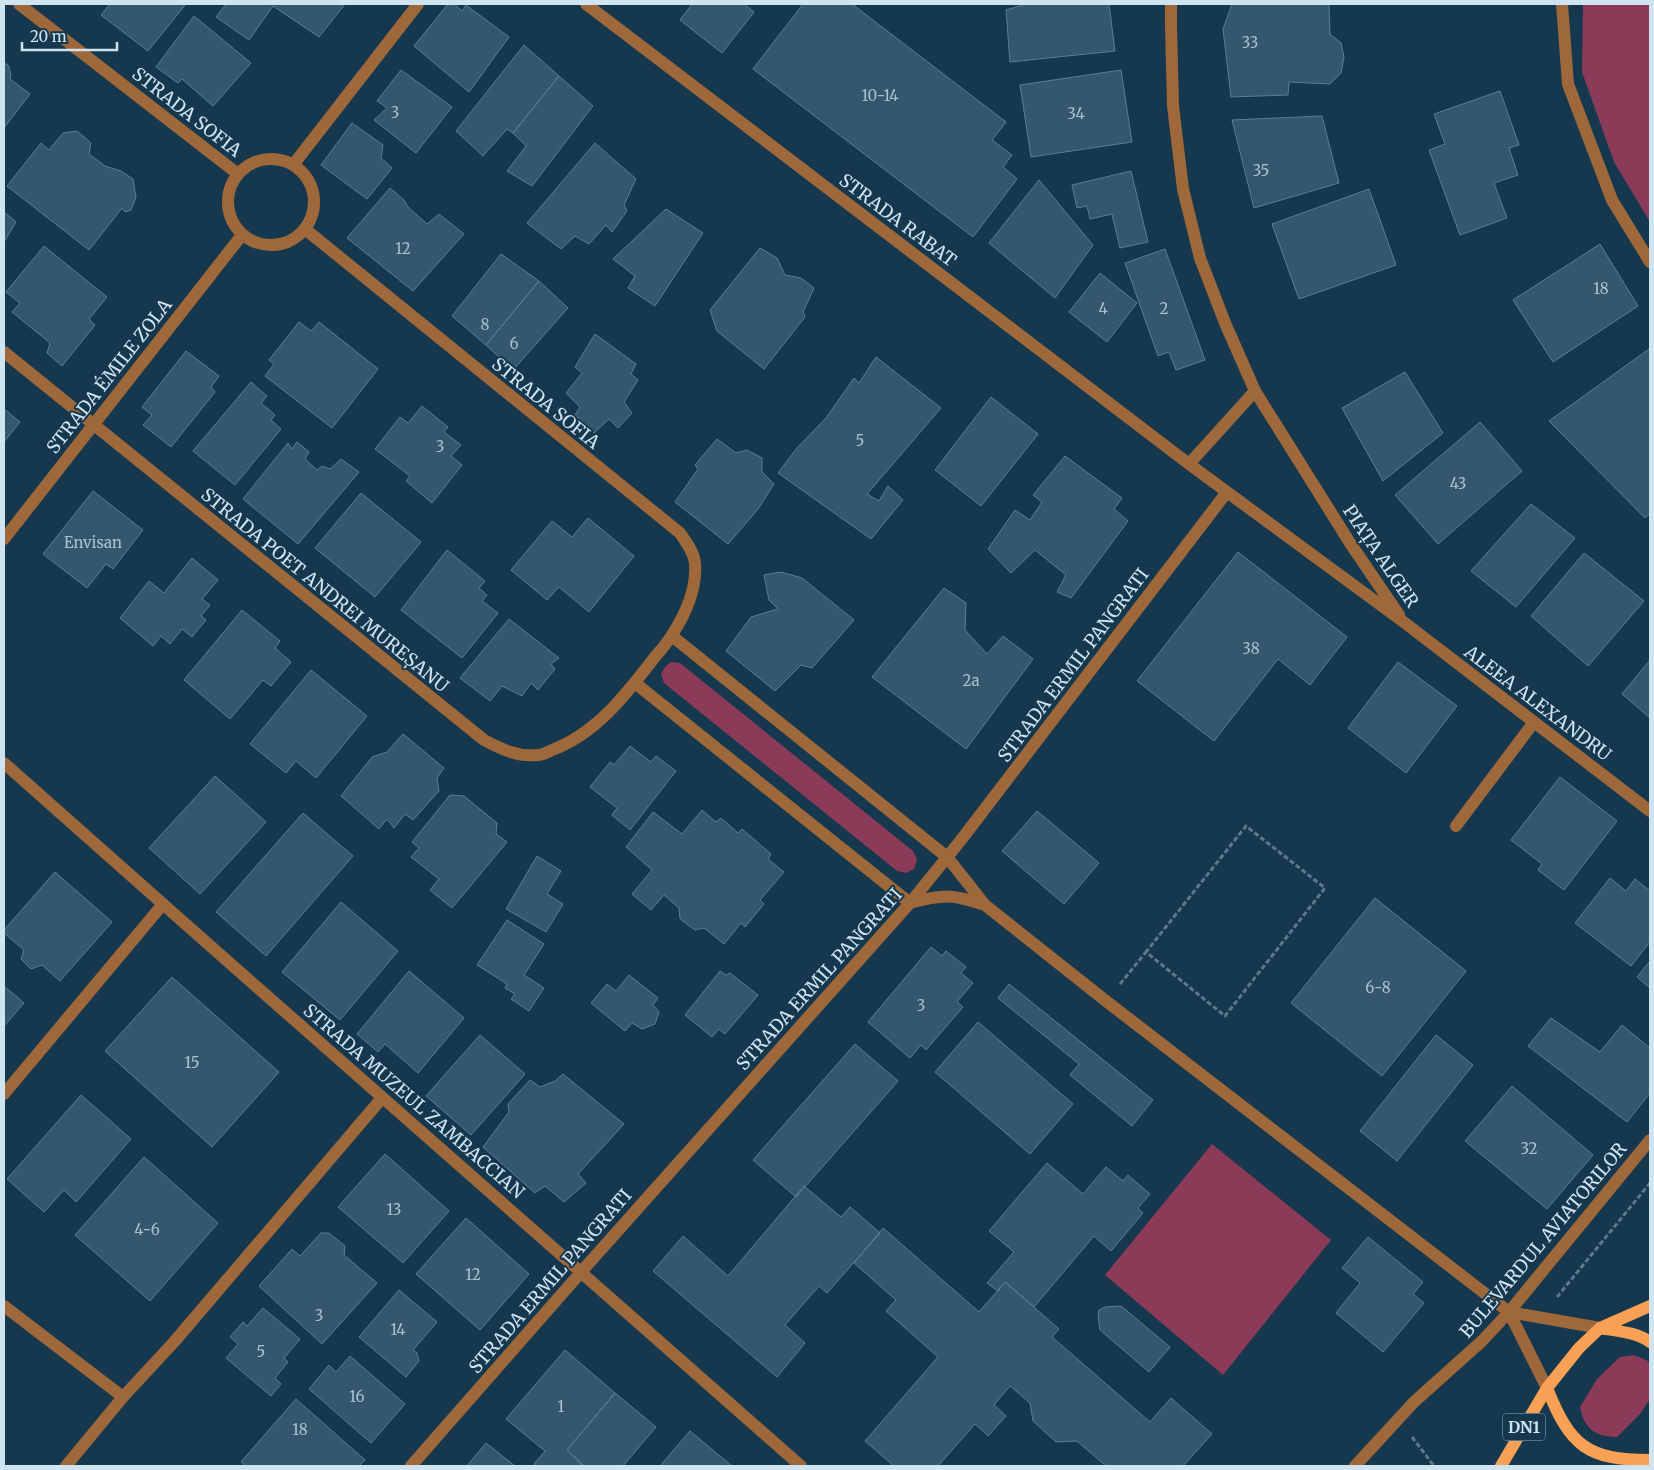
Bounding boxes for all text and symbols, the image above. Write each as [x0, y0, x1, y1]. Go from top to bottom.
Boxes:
scale bar [22, 20, 118, 52]
text: 20 m [30, 27, 67, 46]
house number: 33 [1242, 33, 1258, 52]
street label: STRADA SOFIA [128, 62, 247, 162]
house number: 10-14 [861, 86, 899, 105]
house number: 3 [391, 103, 399, 122]
house number: 34 [1067, 104, 1085, 123]
house number: 35 [1253, 161, 1269, 180]
street label: STRADA RABAT [835, 168, 962, 272]
house number: 12 [395, 239, 411, 258]
house number: 18 [1593, 279, 1609, 298]
street label: STRADA ÉMILE ZOLA [41, 294, 177, 458]
house number: 4 [1098, 299, 1108, 318]
house number: 2 [1160, 299, 1169, 318]
house number: 8 [481, 315, 490, 334]
house number: 6 [509, 334, 519, 353]
street label: STRADA SOFIA [487, 352, 605, 454]
house number: 5 [856, 431, 864, 450]
house number: 3 [436, 437, 444, 456]
house number: 43 [1450, 474, 1466, 493]
street label: STRADA POET ANDREI MUREȘANU [196, 483, 454, 698]
street label: PIAȚA ALGER [1338, 500, 1424, 612]
house number: Envisan [64, 533, 122, 552]
street label: STRADA ERMIL PANGRATI [993, 563, 1153, 767]
house number: 38 [1242, 639, 1260, 658]
street label: ALEEA ALEXANDRU [1459, 640, 1617, 766]
house number: 2a [962, 671, 980, 690]
street label: STRADA ERMIL PANGRATI [731, 883, 907, 1075]
house number: 6-8 [1365, 978, 1391, 997]
house number: 3 [917, 996, 925, 1015]
street label: STRADA MUZEUL ZAMBACCIAN [299, 999, 529, 1203]
house number: 15 [184, 1053, 200, 1072]
street label: BULEVARDUL AVIATORILOR [1454, 1137, 1632, 1342]
house number: 32 [1520, 1139, 1538, 1158]
street label: STRADA ERMIL PANGRATI [464, 1184, 636, 1378]
house number: 13 [387, 1200, 401, 1219]
house number: 4-6 [134, 1220, 160, 1239]
house number: 12 [465, 1265, 481, 1284]
house number: 3 [315, 1306, 323, 1325]
house number: 14 [390, 1320, 406, 1339]
house number: 5 [257, 1342, 265, 1361]
house number: 16 [349, 1387, 365, 1406]
house number: 1 [558, 1397, 565, 1416]
road number: DN1 [1503, 1414, 1545, 1440]
house number: 18 [292, 1420, 308, 1439]

